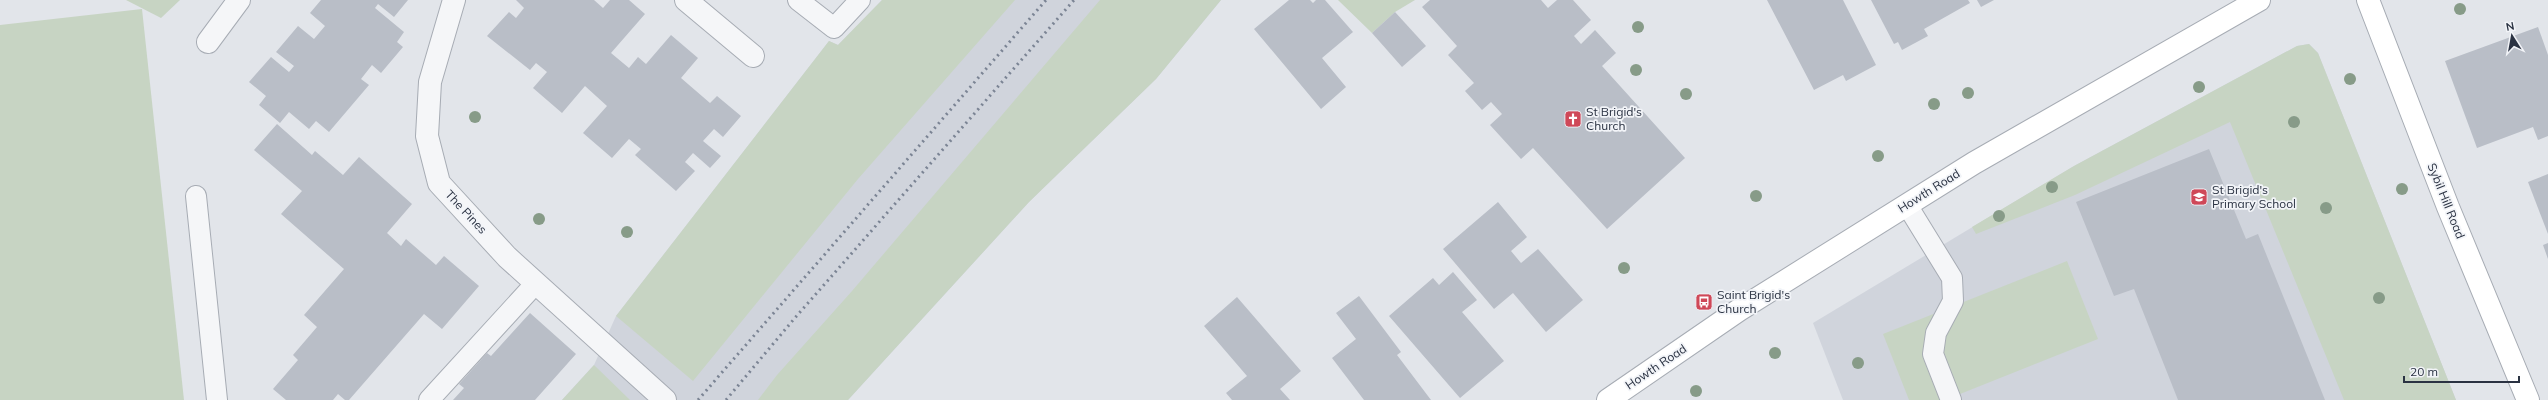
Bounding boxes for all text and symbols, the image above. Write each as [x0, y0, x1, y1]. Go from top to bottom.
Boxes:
north arrow [2492, 16, 2532, 56]
text: N [2505, 19, 2516, 34]
place label: St Brigid's Church [1586, 104, 1642, 133]
church icon: St Brigid's Church [1563, 109, 1583, 129]
street label: Sybil Hill Road [2424, 161, 2468, 241]
street label: Howth Road [1895, 166, 1963, 216]
place label: St Brigid's Primary School [2212, 182, 2296, 211]
street label: The Pines [442, 187, 490, 237]
school or university icon: St Brigid's Primary School [2189, 187, 2209, 207]
place label: Saint Brigid's Church [1717, 287, 1790, 316]
bus stop icon: Saint Brigid's Church [1694, 292, 1714, 312]
street label: Howth Road [1622, 341, 1689, 392]
scale bar [2404, 358, 2519, 384]
text: 20 m [2410, 364, 2438, 379]

